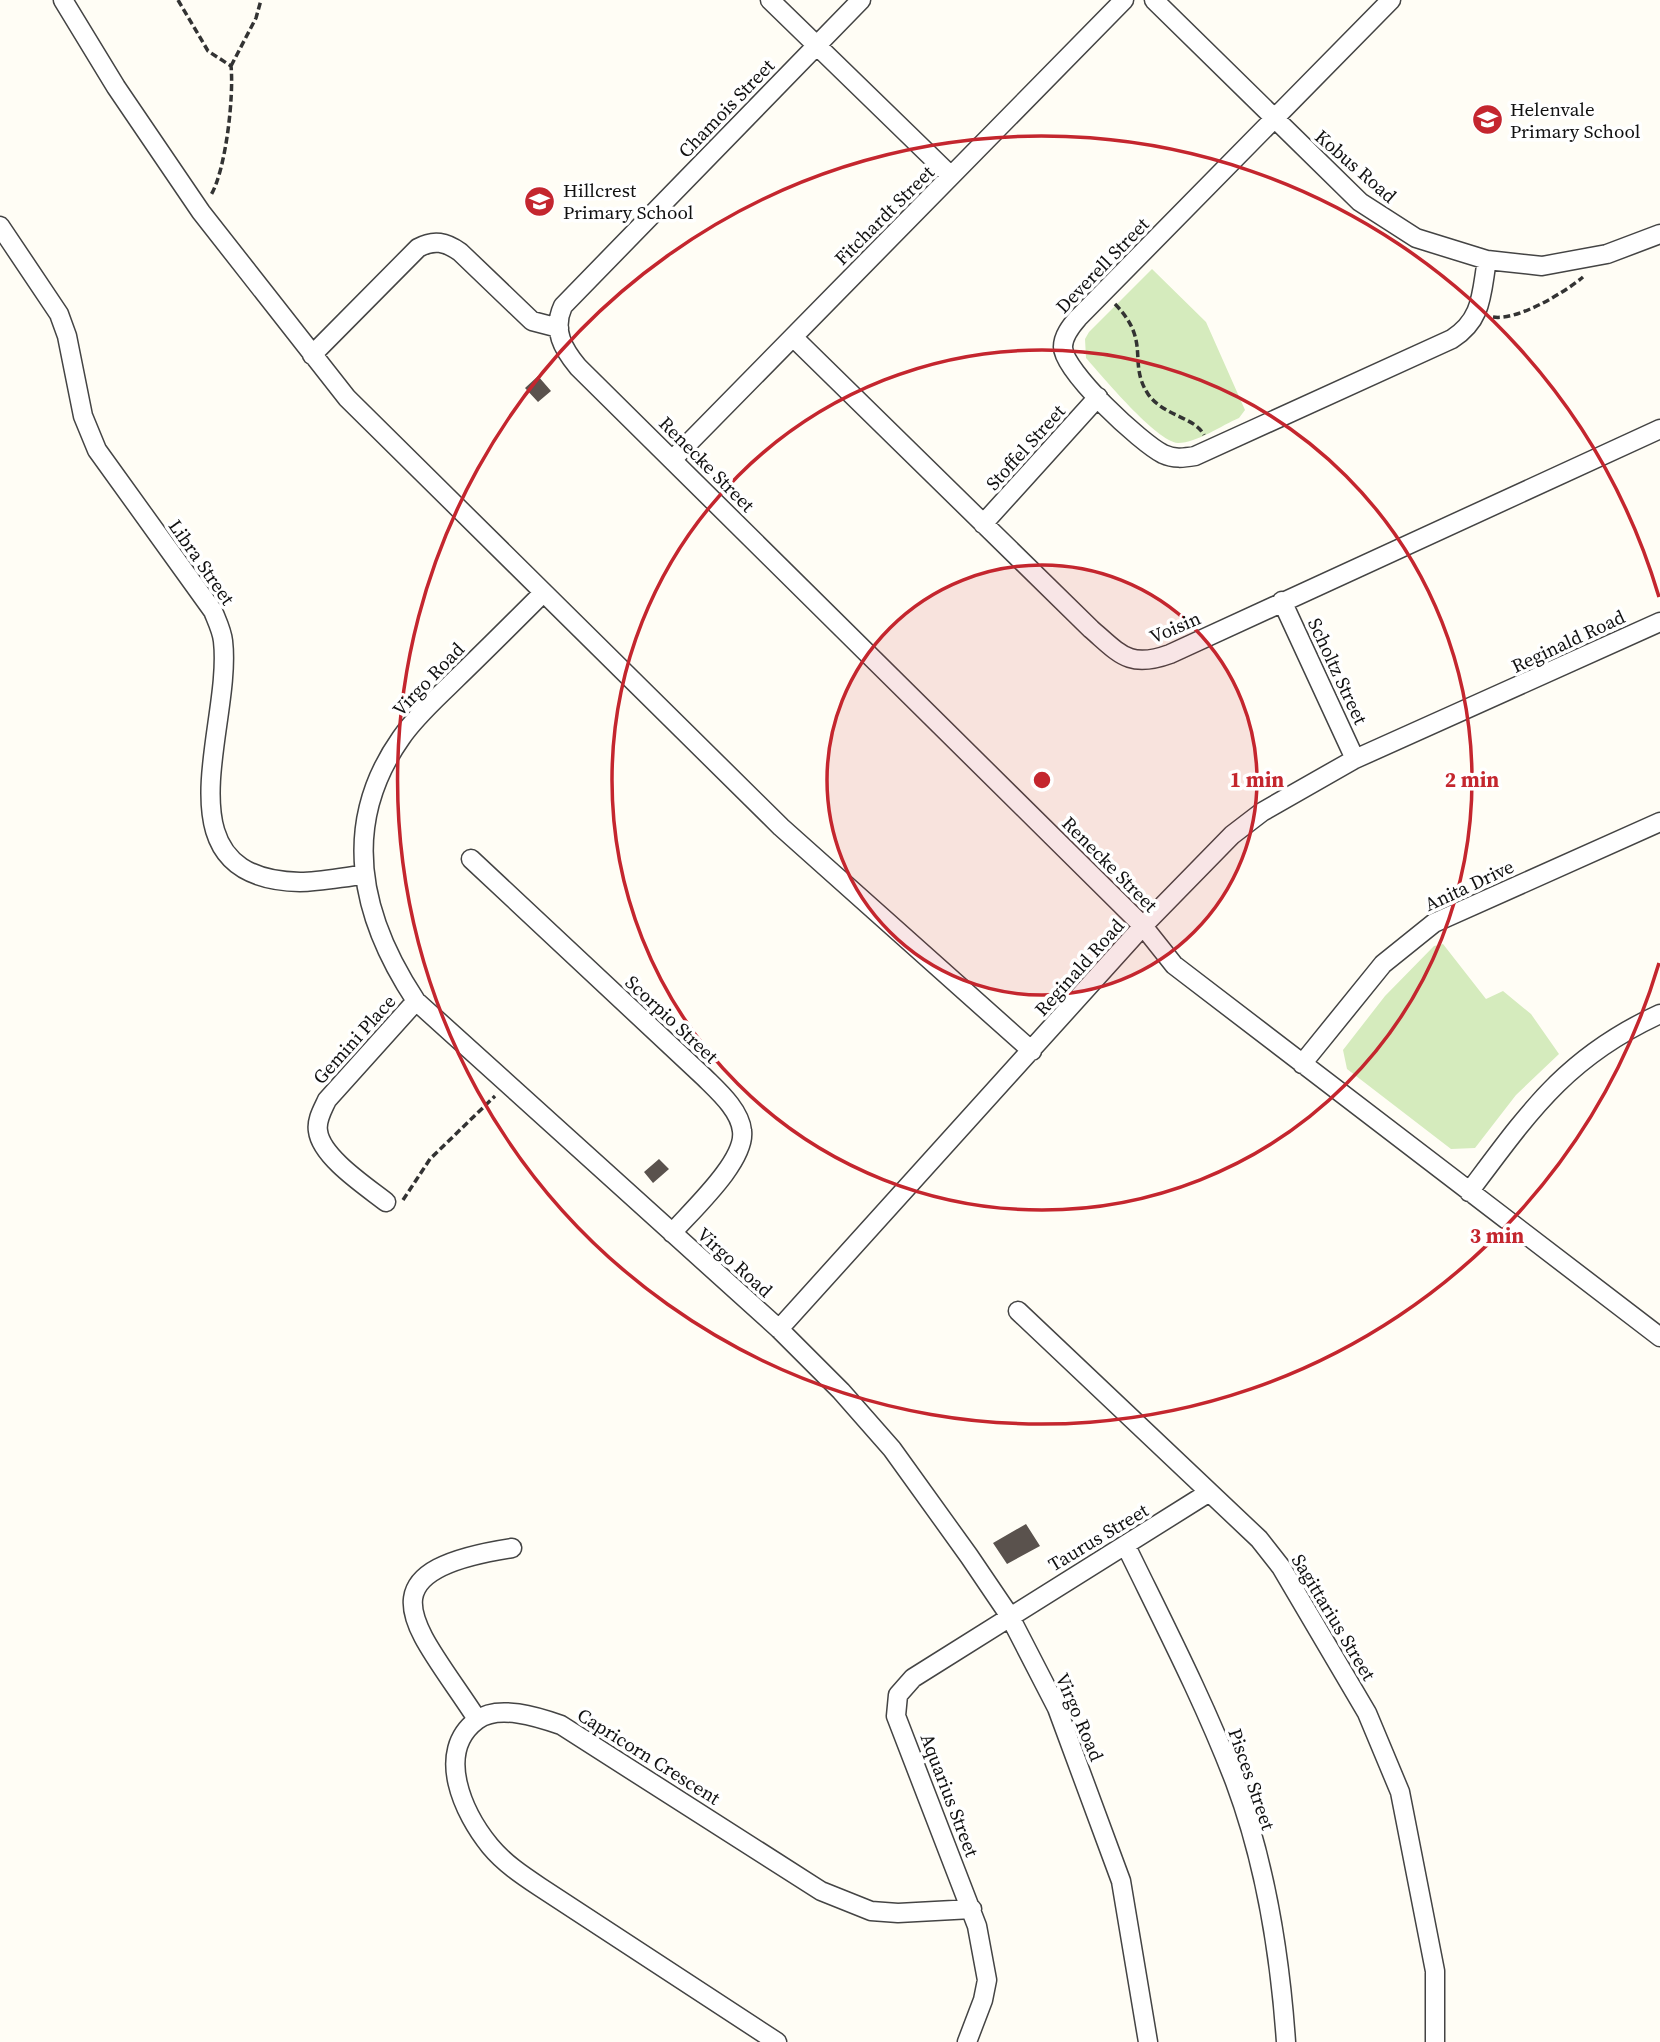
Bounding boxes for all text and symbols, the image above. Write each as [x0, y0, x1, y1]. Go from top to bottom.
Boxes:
street label: Chamois Street [672, 52, 780, 163]
place label: Helenvale Primary School [1510, 96, 1641, 144]
school or university icon: Helenvale Primary School [1470, 103, 1504, 137]
street label: Kobus Road [1310, 123, 1402, 209]
street label: Fitchardt Street [828, 159, 940, 271]
place label: Hillcrest Primary School [563, 177, 694, 225]
school or university icon: Hillcrest Primary School [523, 184, 557, 218]
street label: Deverell Street [1050, 211, 1155, 319]
street label: Stoffel Street [980, 398, 1071, 495]
street label: Renecke Street [653, 410, 761, 518]
street label: Libra Street [163, 514, 242, 611]
street label: Reginald Road [1507, 603, 1629, 679]
street label: Voisin [1146, 605, 1204, 649]
street label: Scholtz Street [1302, 614, 1374, 729]
street label: Virgo Road [386, 636, 470, 722]
text: 1 min [1230, 765, 1284, 794]
text: 2 min [1445, 765, 1499, 794]
centre of rings [1030, 768, 1054, 792]
street label: Renecke Street [1056, 810, 1164, 918]
street label: Anita Drive [1420, 853, 1518, 917]
street label: Reginald Road [1028, 913, 1130, 1021]
street label: Scorpio Street [620, 969, 725, 1069]
street label: Gemini Place [307, 989, 401, 1089]
street label: Virgo Road [692, 1221, 779, 1303]
text: 3 min [1470, 1221, 1524, 1250]
street label: Taurus Street [1043, 1497, 1154, 1577]
street label: Sagittarius Street [1286, 1549, 1382, 1686]
street label: Virgo Road [1050, 1669, 1110, 1765]
street label: Capricorn Crescent [573, 1702, 726, 1811]
street label: Pisces Street [1222, 1725, 1282, 1834]
street label: Aquarius Street [915, 1730, 986, 1861]

